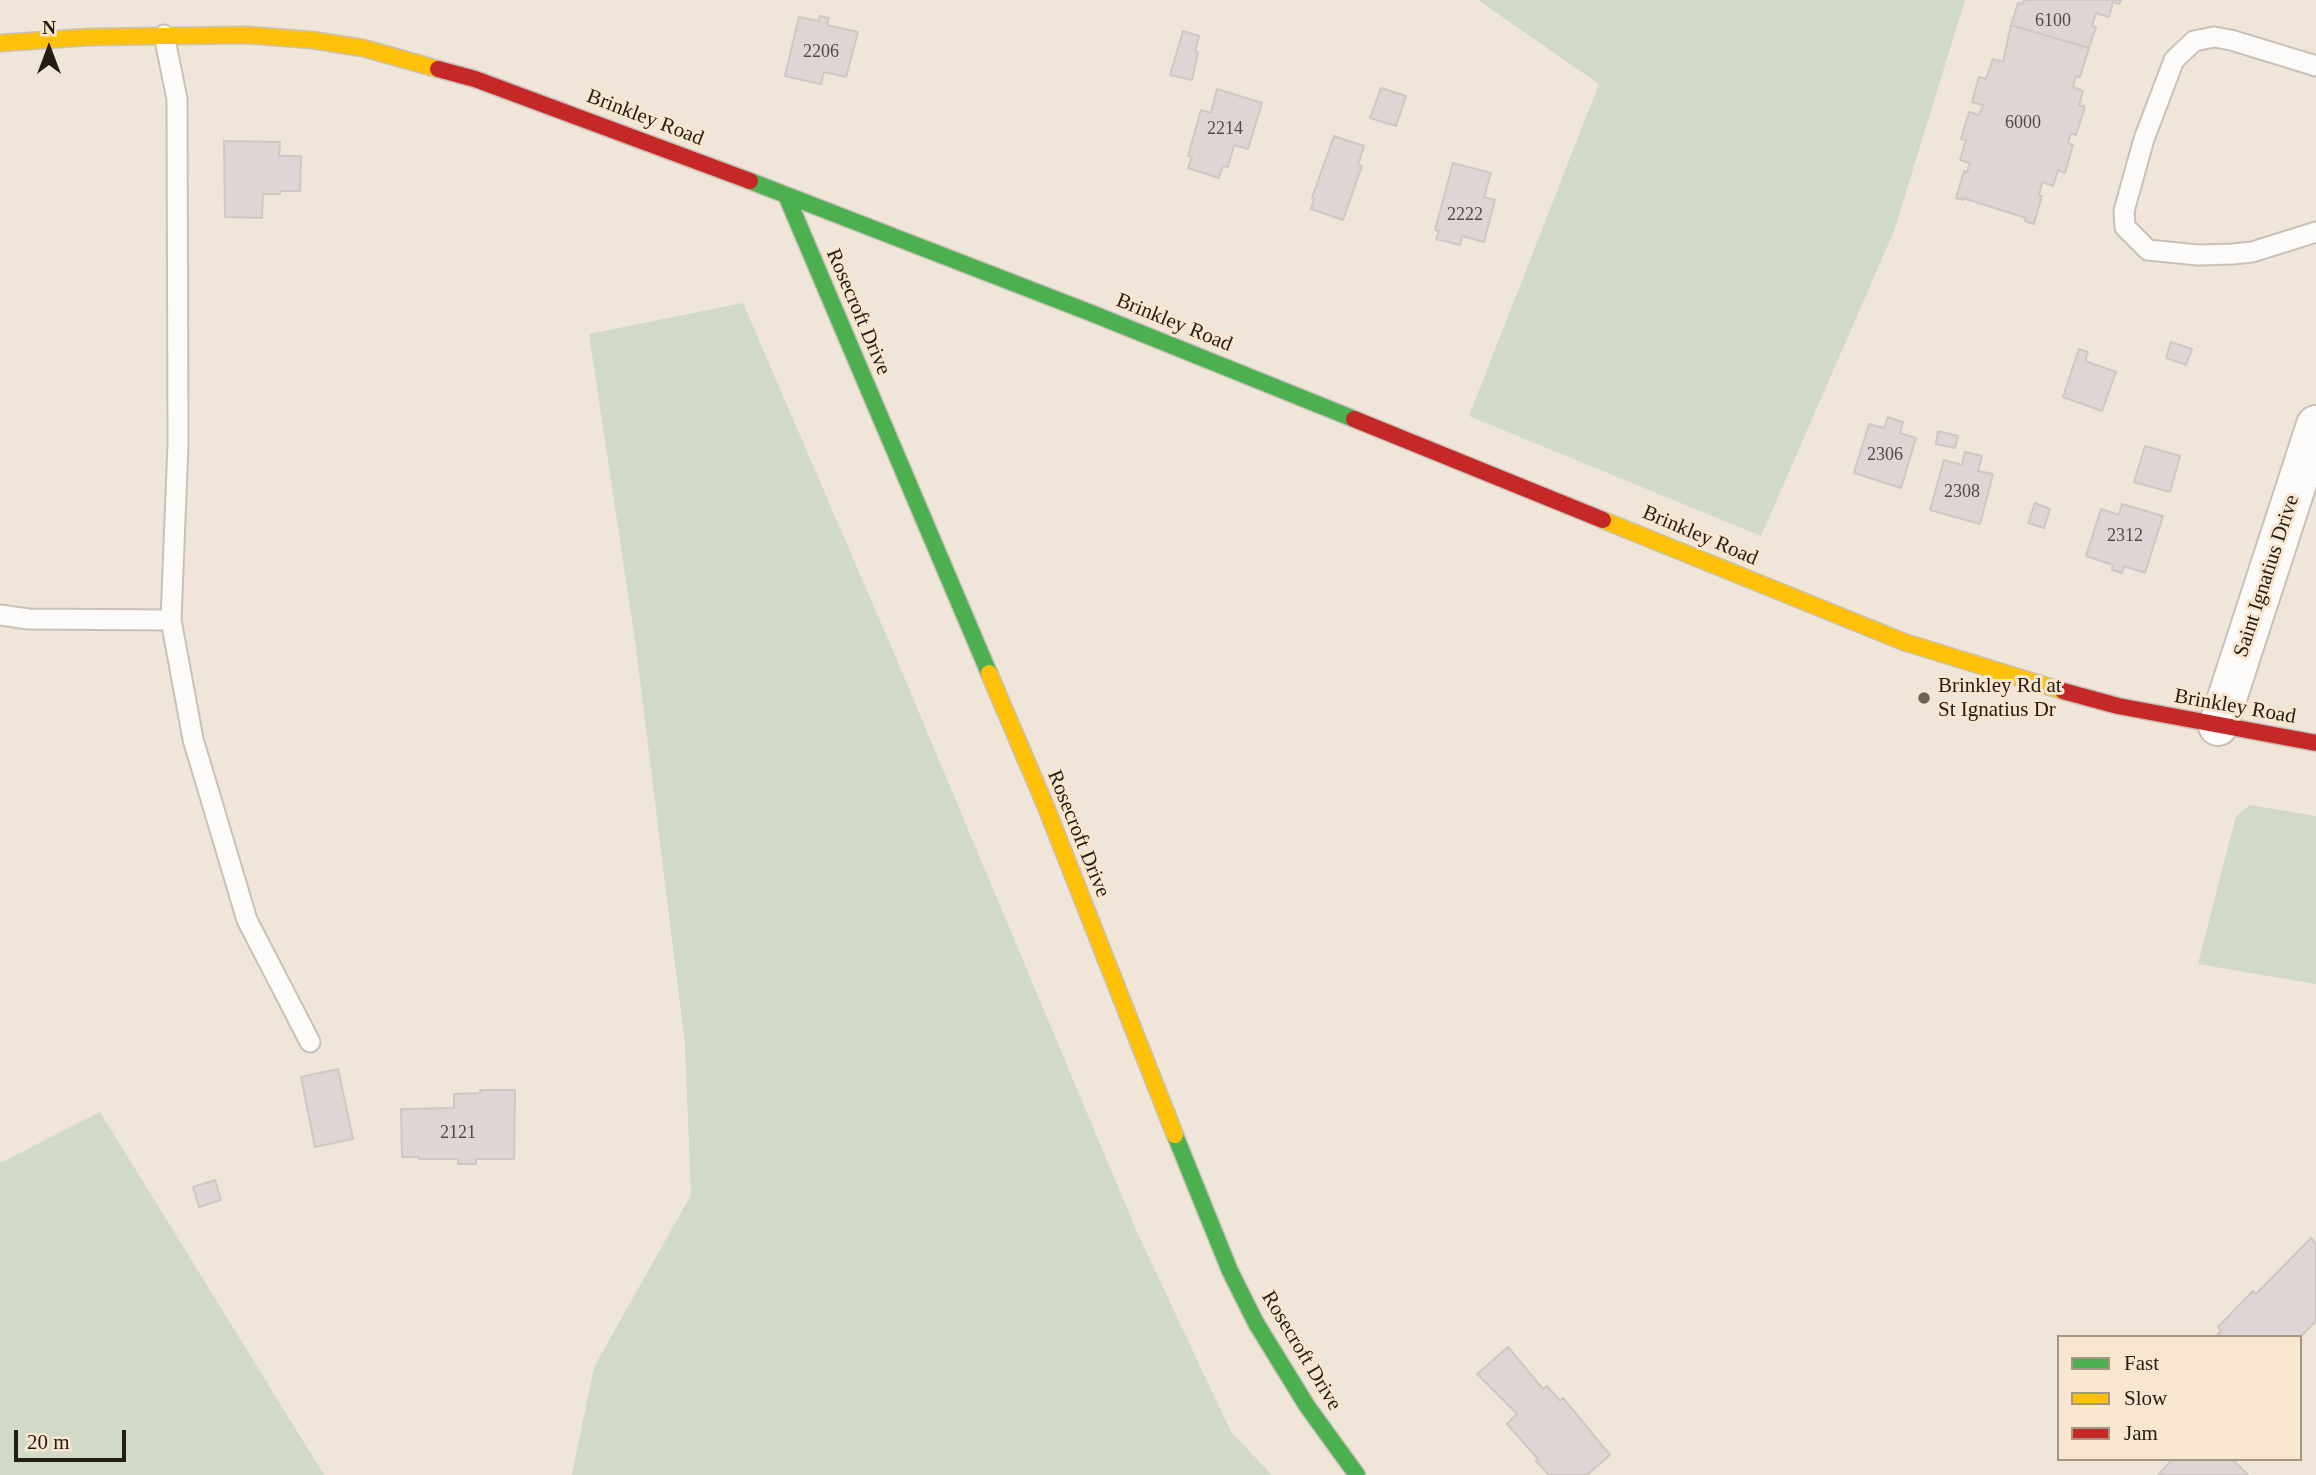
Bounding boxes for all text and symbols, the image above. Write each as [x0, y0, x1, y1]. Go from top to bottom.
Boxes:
house number: 6100 [2035, 10, 2071, 32]
north arrow [14, 14, 84, 84]
text: N [42, 17, 56, 38]
house number: 2206 [803, 41, 839, 63]
street label: Brinkley Road [583, 84, 707, 152]
house number: 6000 [2005, 112, 2041, 134]
house number: 2214 [1207, 118, 1243, 140]
house number: 2222 [1447, 204, 1483, 226]
street label: Rosecroft Drive [820, 245, 896, 379]
street label: Brinkley Road [1112, 288, 1236, 358]
house number: 2306 [1867, 444, 1903, 466]
house number: 2308 [1944, 481, 1980, 503]
street label: Saint Ignatius Drive [2229, 492, 2305, 660]
street label: Brinkley Road [1638, 500, 1762, 572]
house number: 2312 [2107, 525, 2143, 547]
place label: Brinkley Rd at St Ignatius Dr [1938, 673, 2062, 723]
street label: Brinkley Road [2172, 684, 2298, 730]
marker: Brinkley Rd at St Ignatius Dr [1916, 690, 1932, 706]
street label: Rosecroft Drive [1041, 767, 1115, 901]
house number: 2121 [440, 1122, 476, 1144]
street label: Rosecroft Drive [1256, 1287, 1346, 1415]
legend [2057, 1335, 2302, 1461]
text: Fast [2124, 1351, 2159, 1375]
text: Slow [2124, 1386, 2167, 1410]
scale bar [18, 1416, 130, 1460]
text: Jam [2124, 1421, 2158, 1445]
text: 20 m [27, 1430, 70, 1454]

